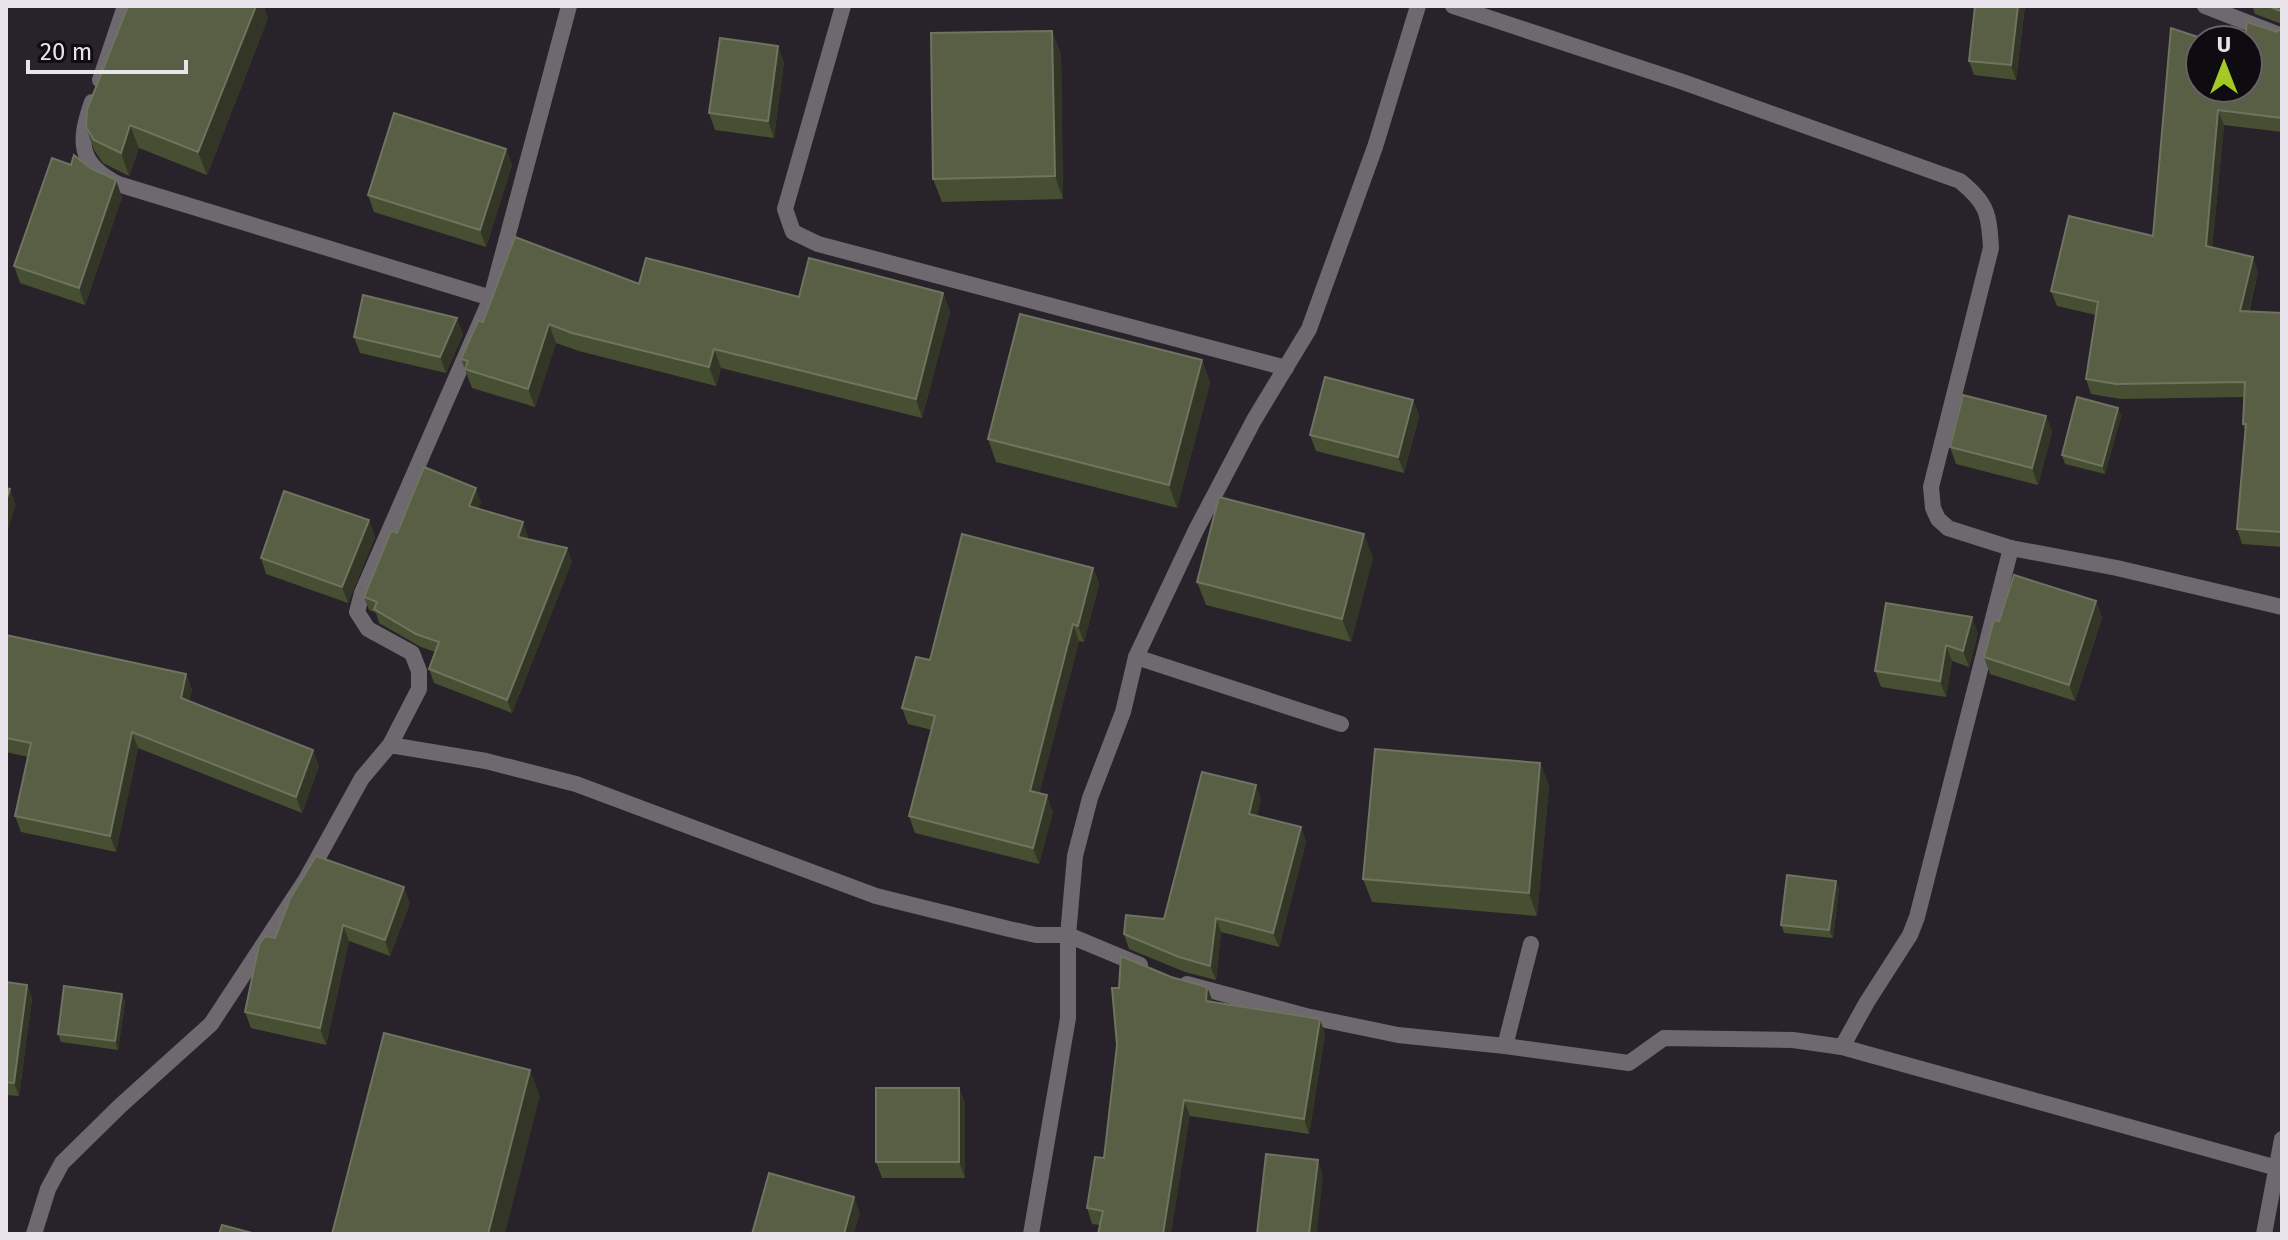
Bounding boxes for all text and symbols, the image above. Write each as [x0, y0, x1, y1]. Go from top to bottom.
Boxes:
scale bar [28, 24, 186, 74]
north arrow [2184, 24, 2264, 104]
text: U [2217, 31, 2231, 58]
text: 20 m [40, 38, 92, 66]

